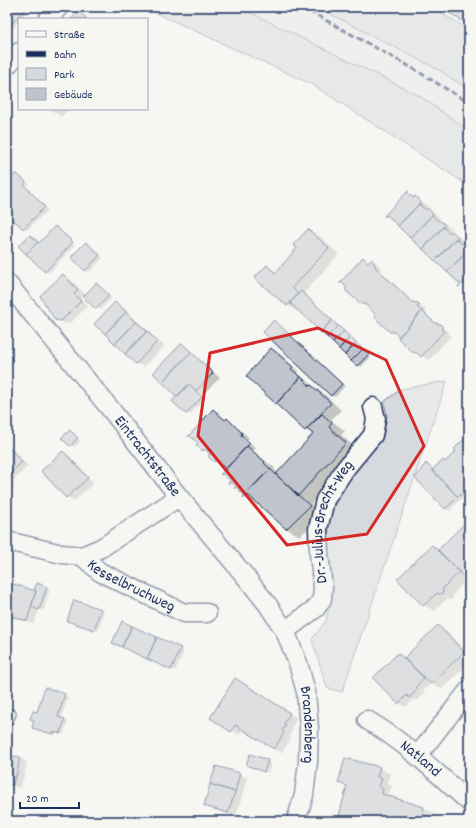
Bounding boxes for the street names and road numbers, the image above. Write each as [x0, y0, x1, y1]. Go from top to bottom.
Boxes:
street label: Eintrachtstraße [108, 411, 186, 502]
street label: Dr.-Julius-Brecht-Weg [306, 455, 359, 585]
street label: Kesselbruchweg [82, 554, 179, 618]
street label: Brandenberg [293, 683, 321, 764]
street label: Natland [395, 735, 446, 783]

